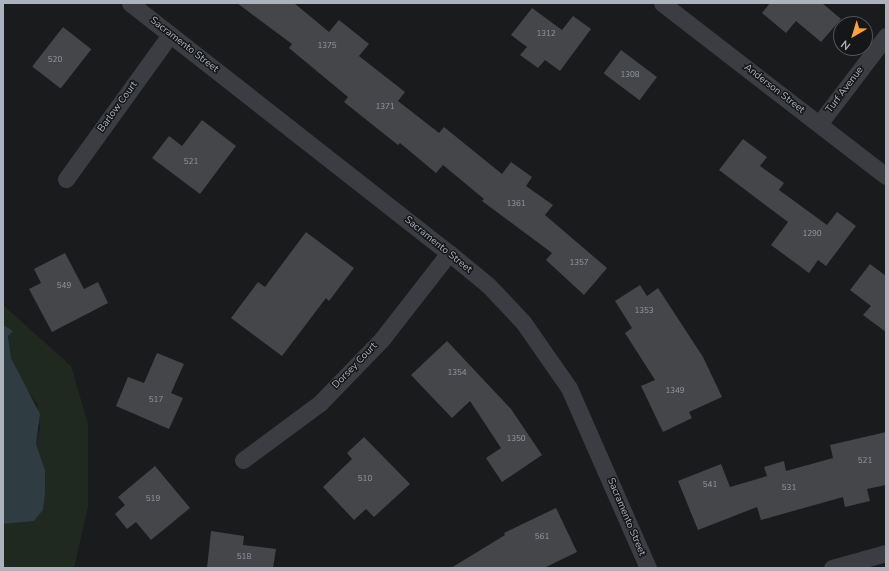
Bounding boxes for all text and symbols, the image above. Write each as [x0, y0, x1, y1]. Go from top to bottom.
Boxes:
street label: Sacramento Street [147, 15, 221, 75]
north arrow [833, 16, 873, 56]
house number: 1312 [536, 29, 556, 39]
text: N [838, 37, 854, 54]
house number: 1375 [317, 41, 337, 51]
house number: 520 [48, 55, 62, 65]
street label: Anderson Street [741, 62, 807, 116]
street label: Turf Avenue [824, 65, 866, 115]
house number: 1308 [620, 70, 640, 80]
street label: Barlow Court [96, 79, 140, 135]
house number: 1371 [375, 102, 395, 112]
house number: 521 [184, 157, 198, 167]
house number: 1361 [506, 199, 526, 209]
street label: Sacramento Street [402, 214, 474, 276]
house number: 1290 [802, 229, 822, 239]
house number: 1357 [569, 258, 589, 268]
house number: 549 [57, 281, 71, 291]
house number: 1353 [634, 306, 654, 316]
street label: Dorsey Court [330, 341, 380, 391]
house number: 1354 [447, 368, 467, 378]
house number: 1349 [665, 386, 685, 396]
house number: 517 [149, 395, 163, 405]
house number: 1350 [506, 434, 526, 444]
house number: 521 [858, 456, 872, 466]
house number: 510 [358, 474, 372, 484]
street label: Sacramento Street [604, 476, 648, 558]
house number: 541 [703, 480, 717, 490]
house number: 531 [782, 483, 796, 493]
house number: 519 [146, 494, 160, 504]
house number: 561 [535, 532, 549, 542]
house number: 518 [237, 552, 251, 562]

